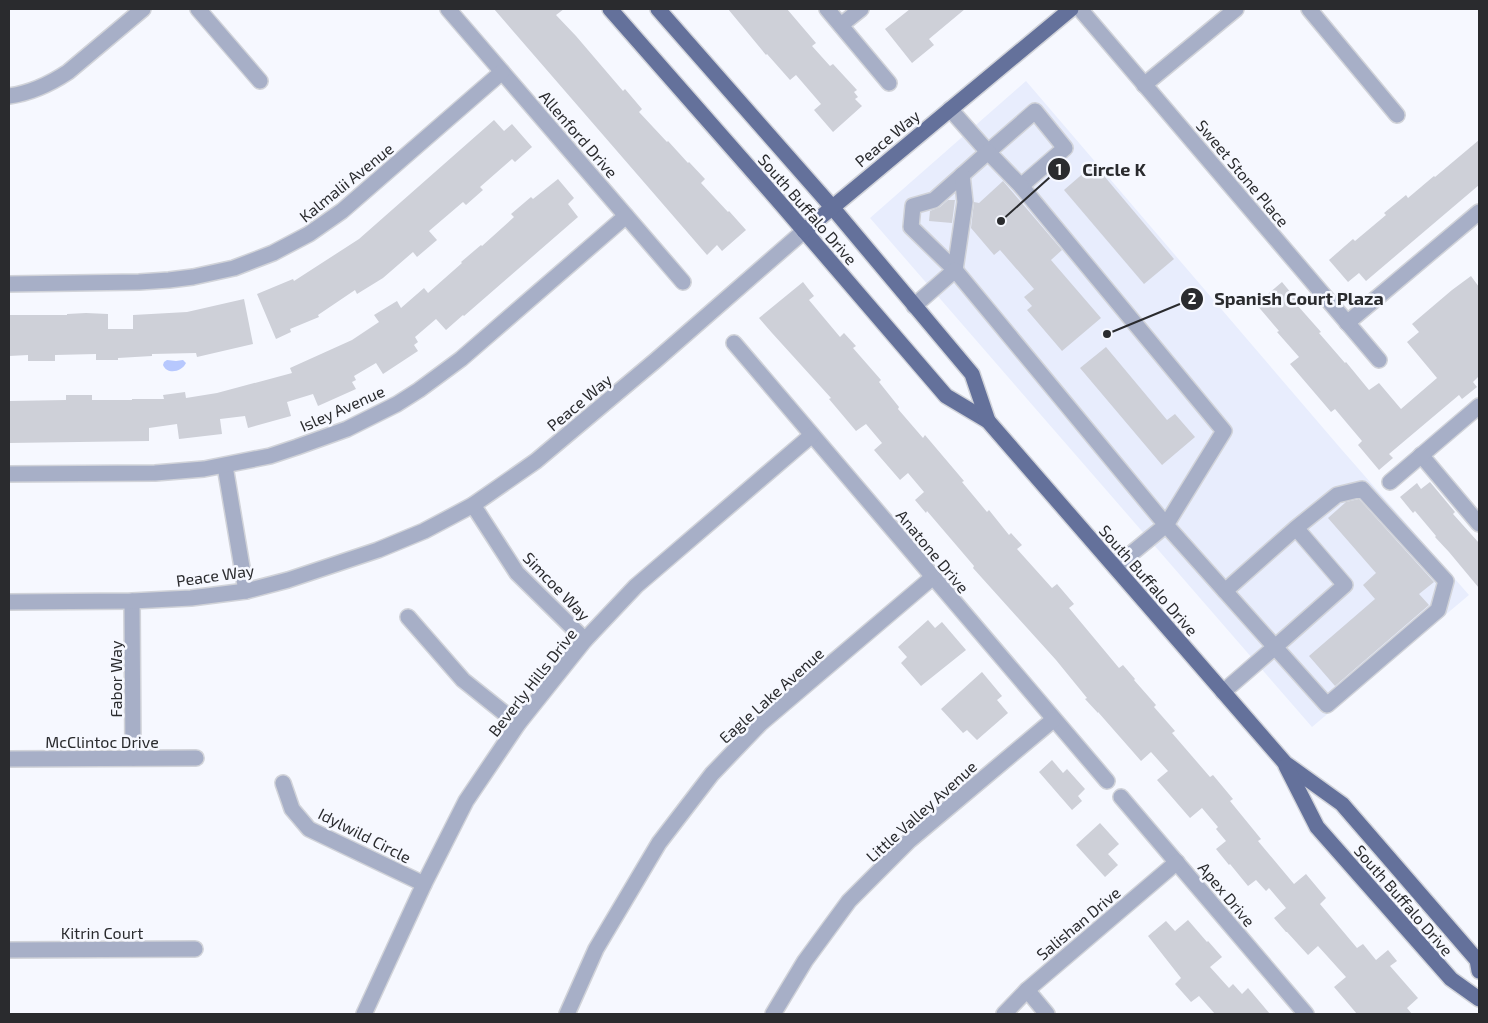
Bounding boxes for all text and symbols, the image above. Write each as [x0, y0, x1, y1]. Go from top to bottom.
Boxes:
street label: Allenford Drive [536, 86, 622, 182]
street label: Peace Way [851, 105, 924, 171]
street label: Sweet Stone Place [1193, 116, 1293, 230]
street label: Kalmalii Avenue [295, 138, 397, 226]
street label: South Buffalo Drive [755, 150, 861, 268]
callout: Circle K [1047, 153, 1155, 186]
text: Circle K [1082, 158, 1146, 180]
text: 1 [1056, 160, 1062, 178]
callout: Spanish Court Plaza [1179, 282, 1394, 315]
text: Spanish Court Plaza [1214, 287, 1384, 309]
text: 2 [1188, 289, 1197, 307]
street label: Peace Way [543, 369, 616, 435]
street label: Isley Avenue [297, 381, 387, 435]
street label: Anatone Drive [893, 506, 973, 596]
street label: South Buffalo Drive [1096, 521, 1202, 639]
street label: Simcoe Way [520, 548, 595, 625]
street label: Peace Way [175, 560, 256, 590]
street label: Beverly Hills Drive [484, 624, 580, 740]
street label: Fabor Way [106, 640, 125, 717]
street label: Eagle Lake Avenue [715, 643, 827, 747]
street label: McClintoc Drive [45, 732, 159, 751]
street label: Little Valley Avenue [862, 756, 980, 866]
street label: Idylwild Circle [315, 804, 415, 866]
street label: South Buffalo Drive [1351, 841, 1457, 959]
street label: Apex Drive [1195, 858, 1259, 930]
street label: Salishan Drive [1032, 882, 1124, 964]
street label: Kitrin Court [61, 923, 143, 942]

